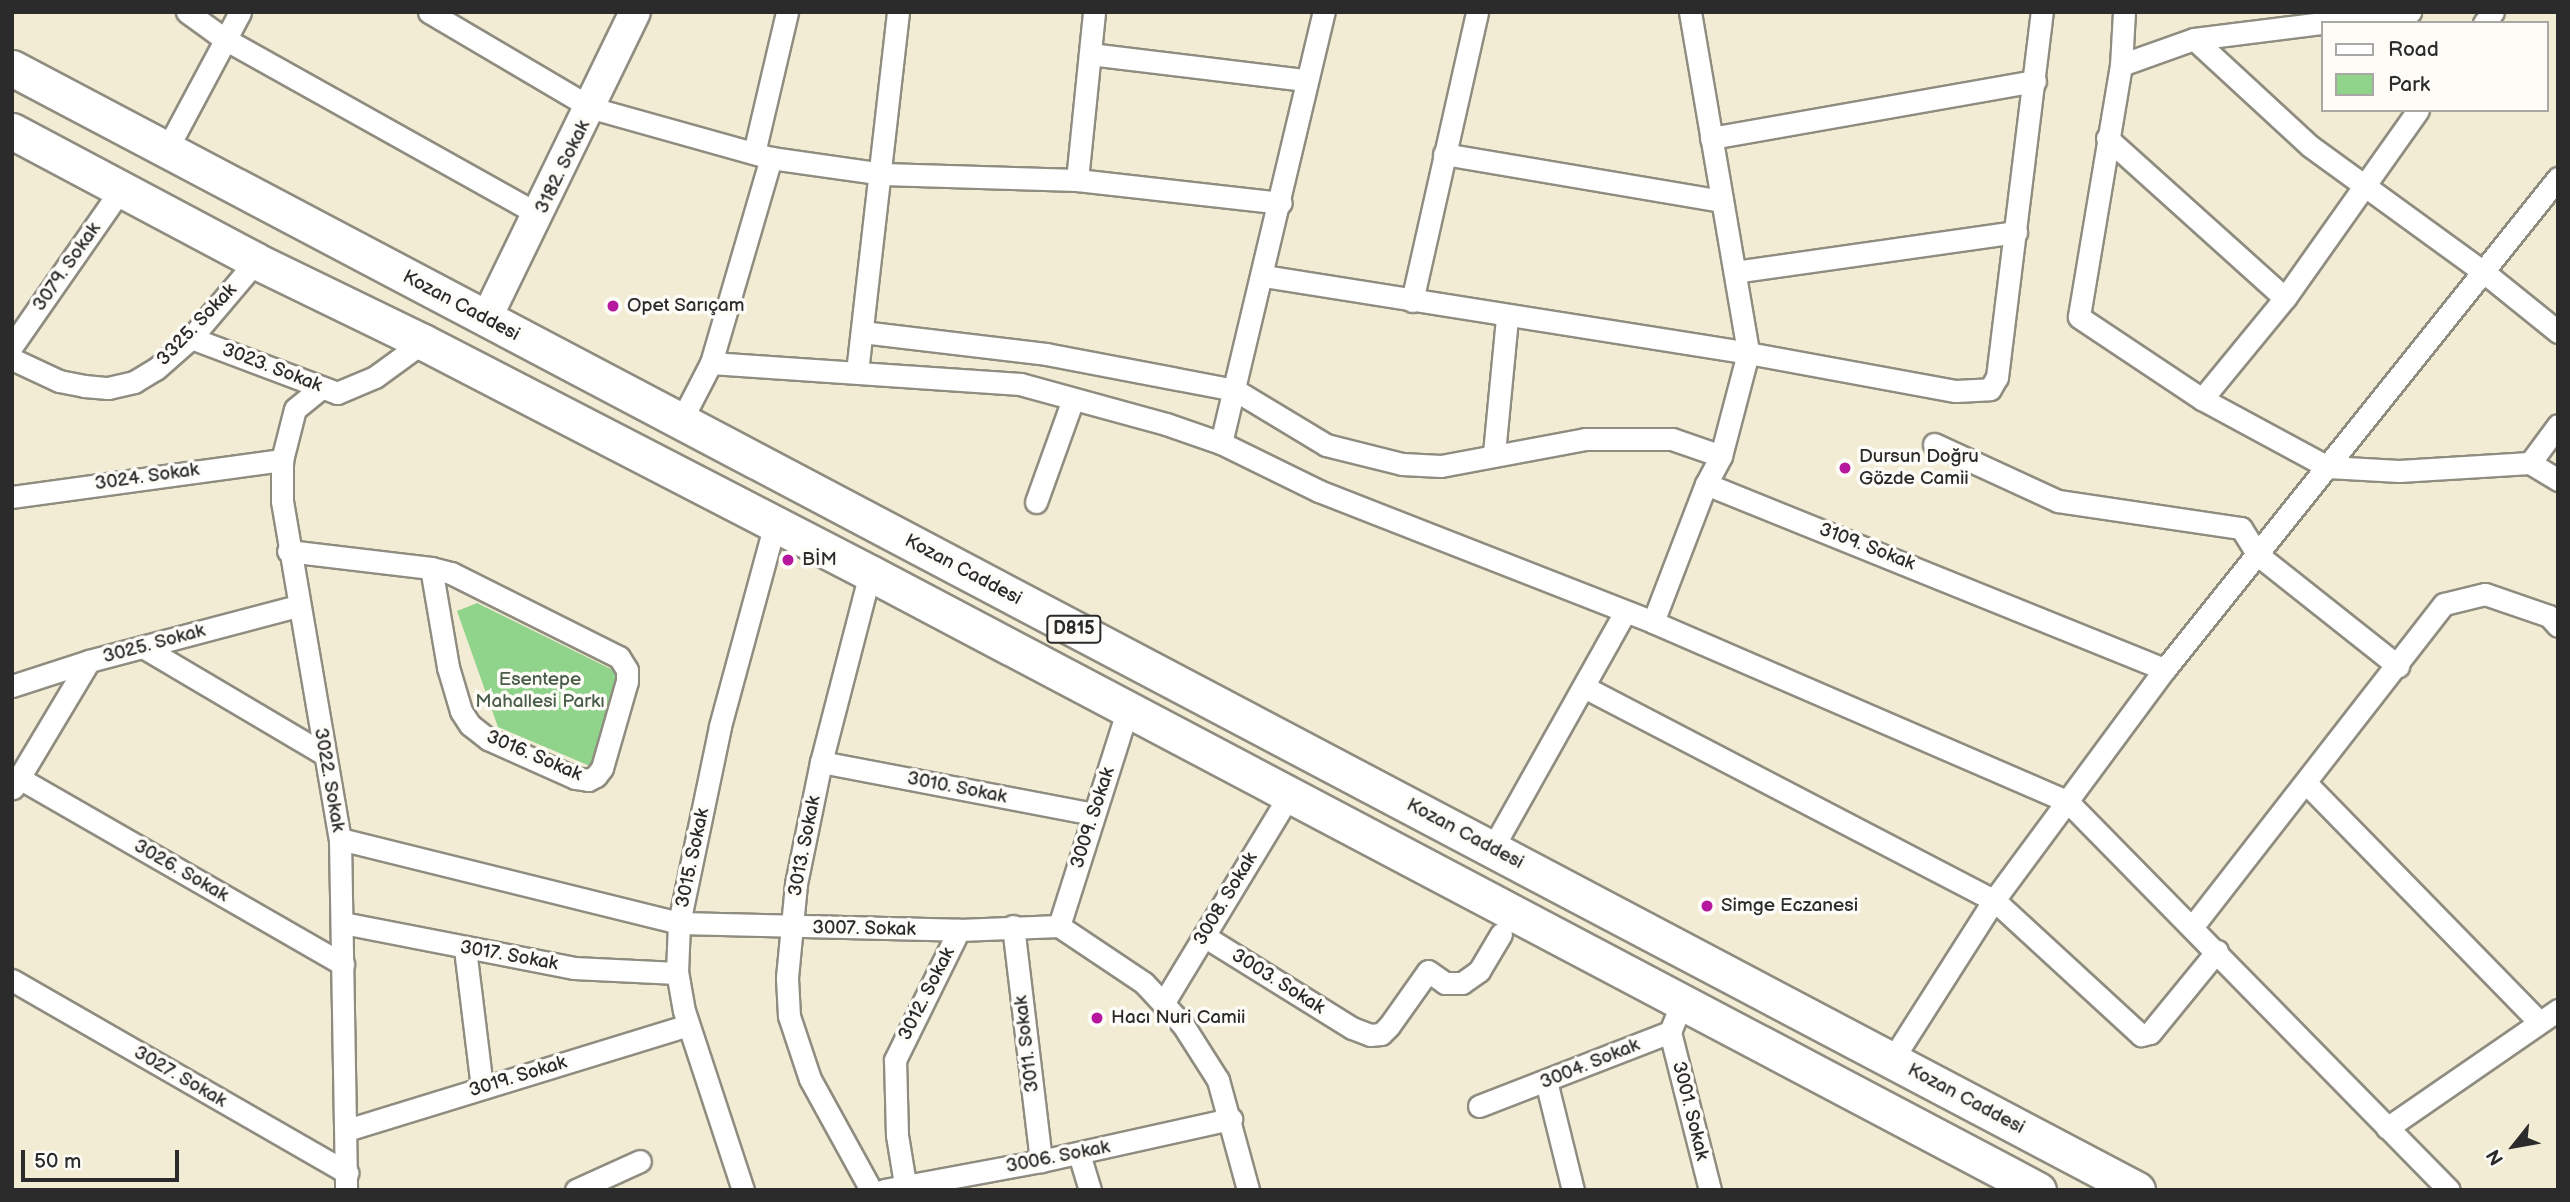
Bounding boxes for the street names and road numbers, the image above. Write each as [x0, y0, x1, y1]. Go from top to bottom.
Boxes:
street label: 3182. Sokak [531, 116, 595, 218]
street label: 3079. Sokak [28, 218, 106, 316]
street label: Kozan Caddesi [399, 266, 523, 346]
street label: 3325. Sokak [152, 279, 242, 371]
street label: 3023. Sokak [219, 338, 325, 398]
street label: 3024. Sokak [93, 458, 201, 496]
street label: 3109. Sokak [1816, 518, 1918, 576]
street label: Kozan Caddesi [901, 530, 1025, 610]
road number: D815 [1046, 614, 1102, 644]
street label: 3025. Sokak [100, 619, 208, 669]
street label: 3022. Sokak [309, 726, 349, 834]
street label: 3016. Sokak [483, 726, 585, 786]
street label: 3009. Sokak [1066, 764, 1120, 872]
street label: 3010. Sokak [905, 767, 1009, 809]
street label: 3013. Sokak [784, 794, 826, 898]
street label: Kozan Caddesi [1403, 794, 1527, 874]
street label: 3015. Sokak [671, 806, 715, 910]
street label: 3026. Sokak [129, 835, 233, 907]
street label: 3008. Sokak [1189, 848, 1263, 950]
street label: 3007. Sokak [812, 917, 916, 941]
street label: 3017. Sokak [458, 936, 560, 976]
street label: 3012. Sokak [894, 944, 960, 1044]
street label: 3003. Sokak [1227, 944, 1329, 1020]
street label: 3011. Sokak [1010, 994, 1044, 1094]
street label: 3004. Sokak [1537, 1034, 1643, 1094]
street label: 3027. Sokak [129, 1041, 231, 1113]
street label: 3019. Sokak [466, 1051, 570, 1103]
street label: 3001. Sokak [1667, 1059, 1713, 1163]
street label: Kozan Caddesi [1904, 1059, 2028, 1139]
street label: 3006. Sokak [1004, 1136, 1112, 1178]

